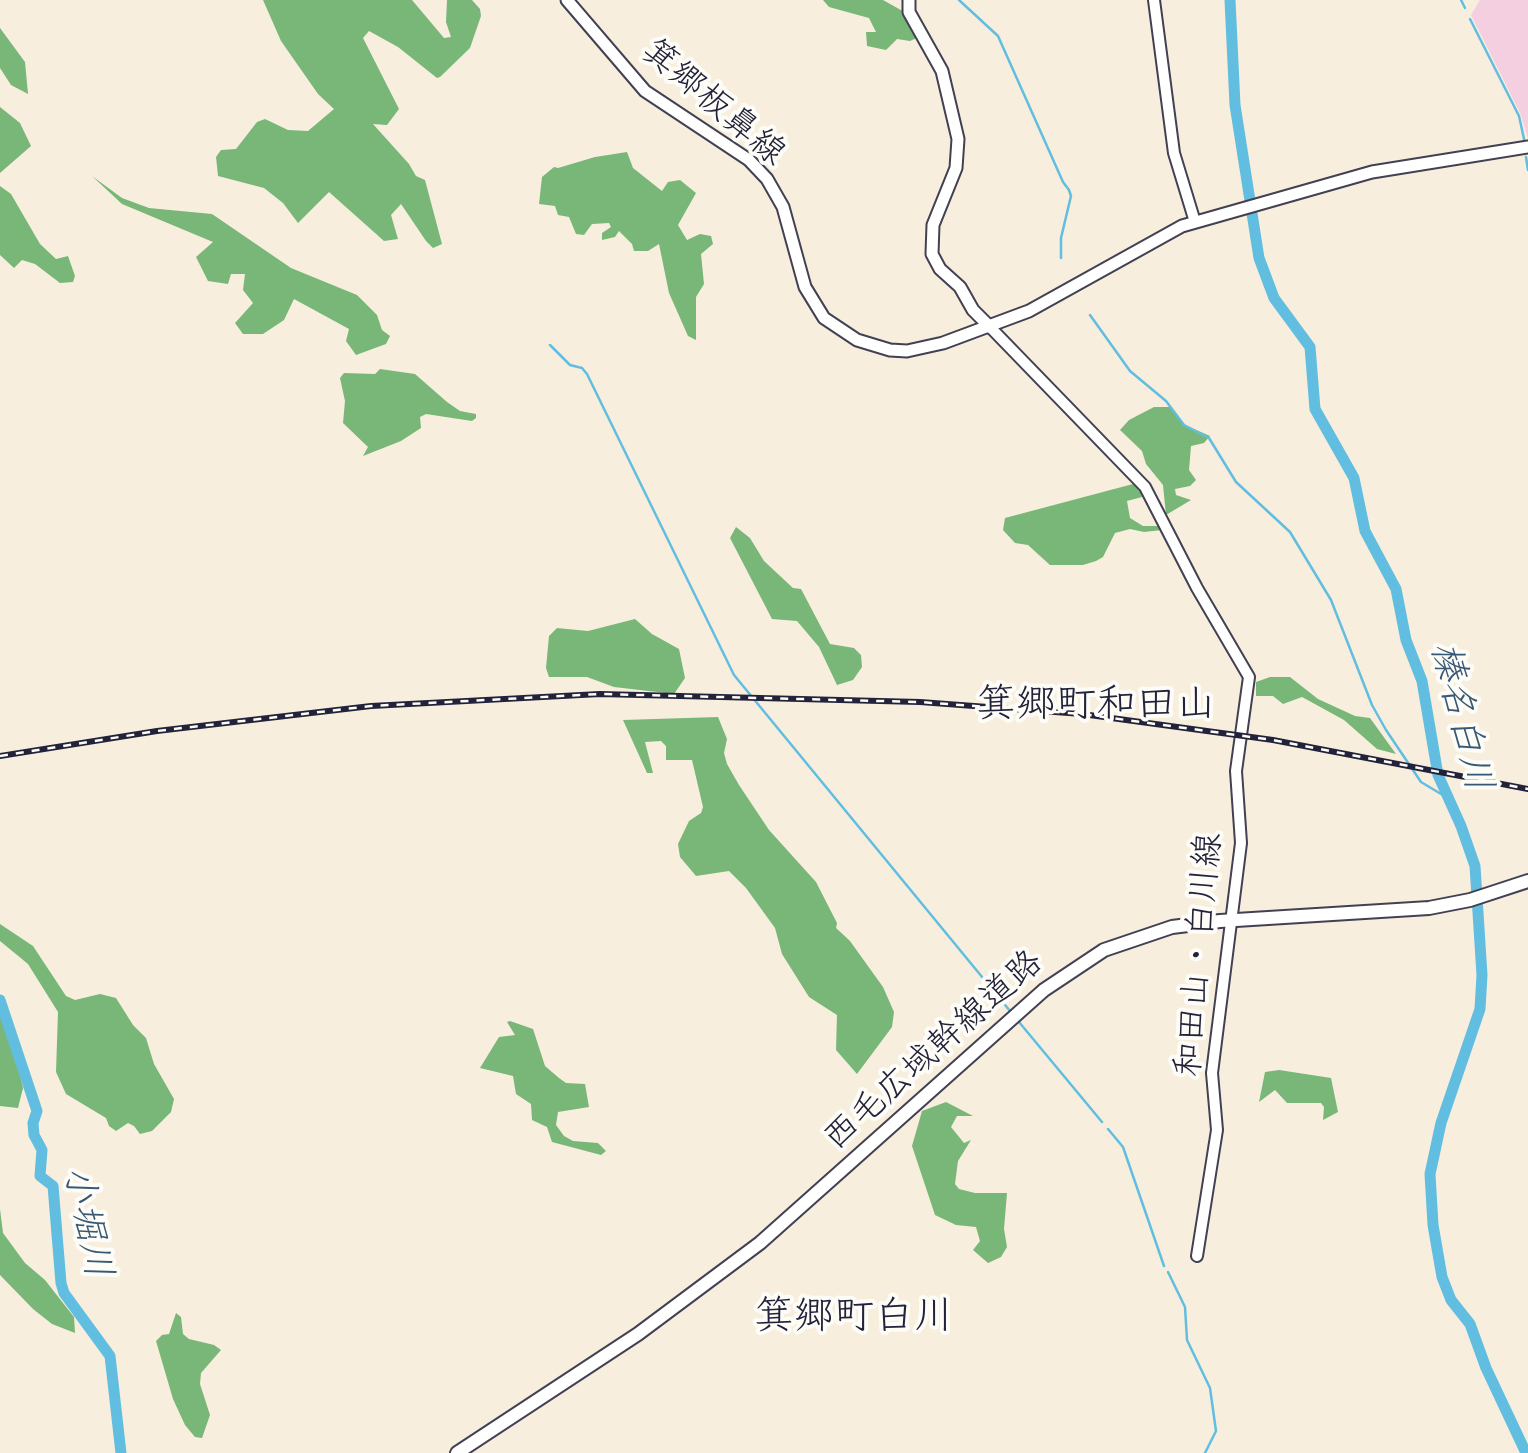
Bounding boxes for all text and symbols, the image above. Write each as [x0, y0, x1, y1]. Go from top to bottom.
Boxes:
street label: 箕郷板鼻線 [632, 31, 794, 175]
water label: 榛名白川 [1419, 638, 1501, 796]
district label: 箕郷町和田山 [976, 682, 1216, 730]
street label: 和田山・白川線 [1168, 831, 1232, 1079]
street label: 西毛広域幹線道路 [816, 942, 1052, 1160]
water label: 小堀川 [52, 1162, 120, 1282]
district label: 箕郷町白川 [754, 1294, 954, 1342]

